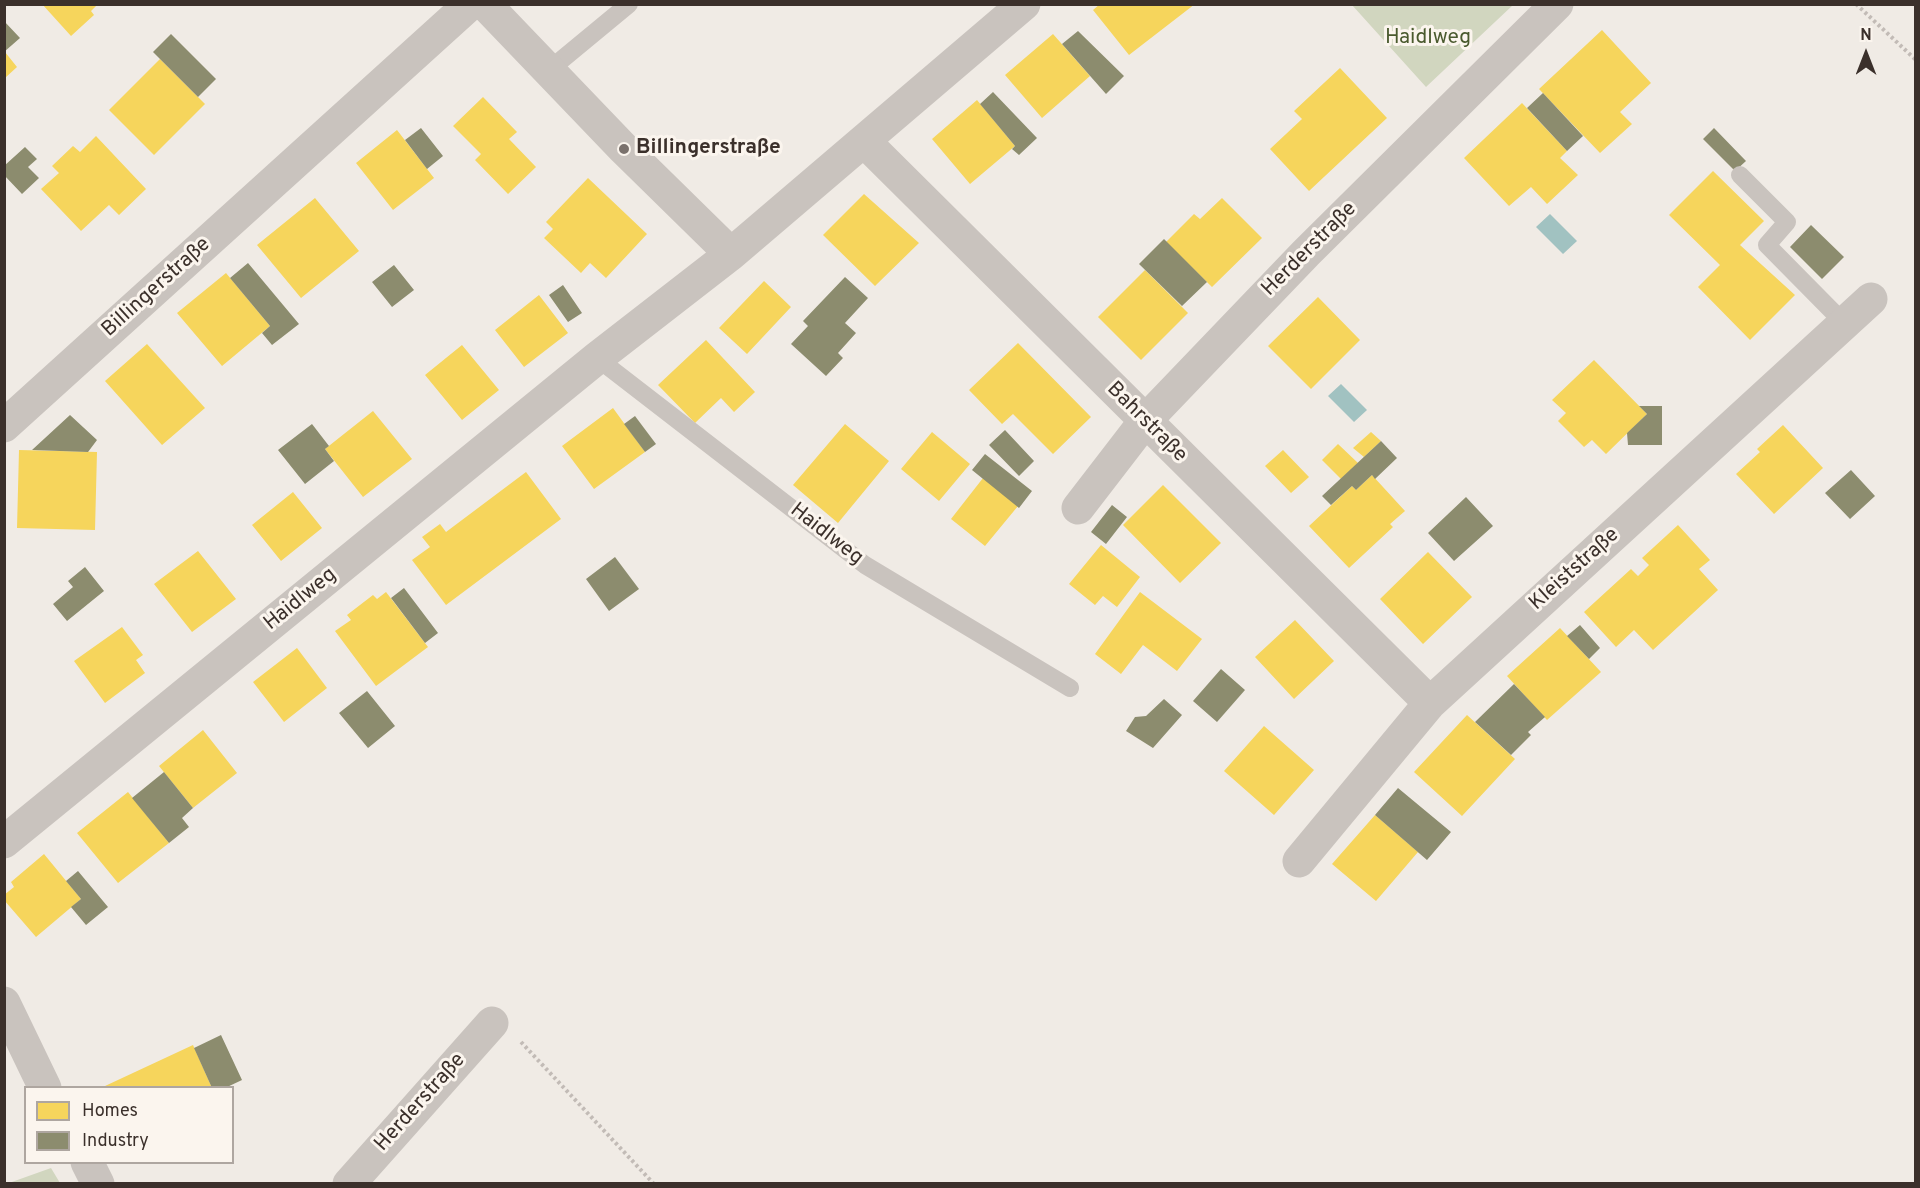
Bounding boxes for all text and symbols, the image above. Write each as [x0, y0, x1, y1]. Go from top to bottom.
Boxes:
north arrow [1836, 24, 1896, 84]
park label: Haidlweg [1385, 26, 1471, 52]
text: N [1860, 26, 1872, 46]
place label: Billingerstraße [636, 136, 781, 162]
marker: Billingerstraße [617, 142, 631, 156]
street label: Herderstraße [1257, 197, 1363, 303]
street label: Billingerstraße [98, 233, 216, 343]
street label: Bahrstraße [1101, 378, 1191, 468]
street label: Haidlweg [784, 499, 868, 571]
street label: Kleiststraße [1525, 523, 1625, 617]
street label: Haidlweg [260, 563, 342, 637]
street label: Herderstraße [370, 1049, 472, 1157]
legend [24, 1086, 234, 1164]
text: Homes [82, 1100, 138, 1123]
text: Industry [82, 1130, 149, 1153]

